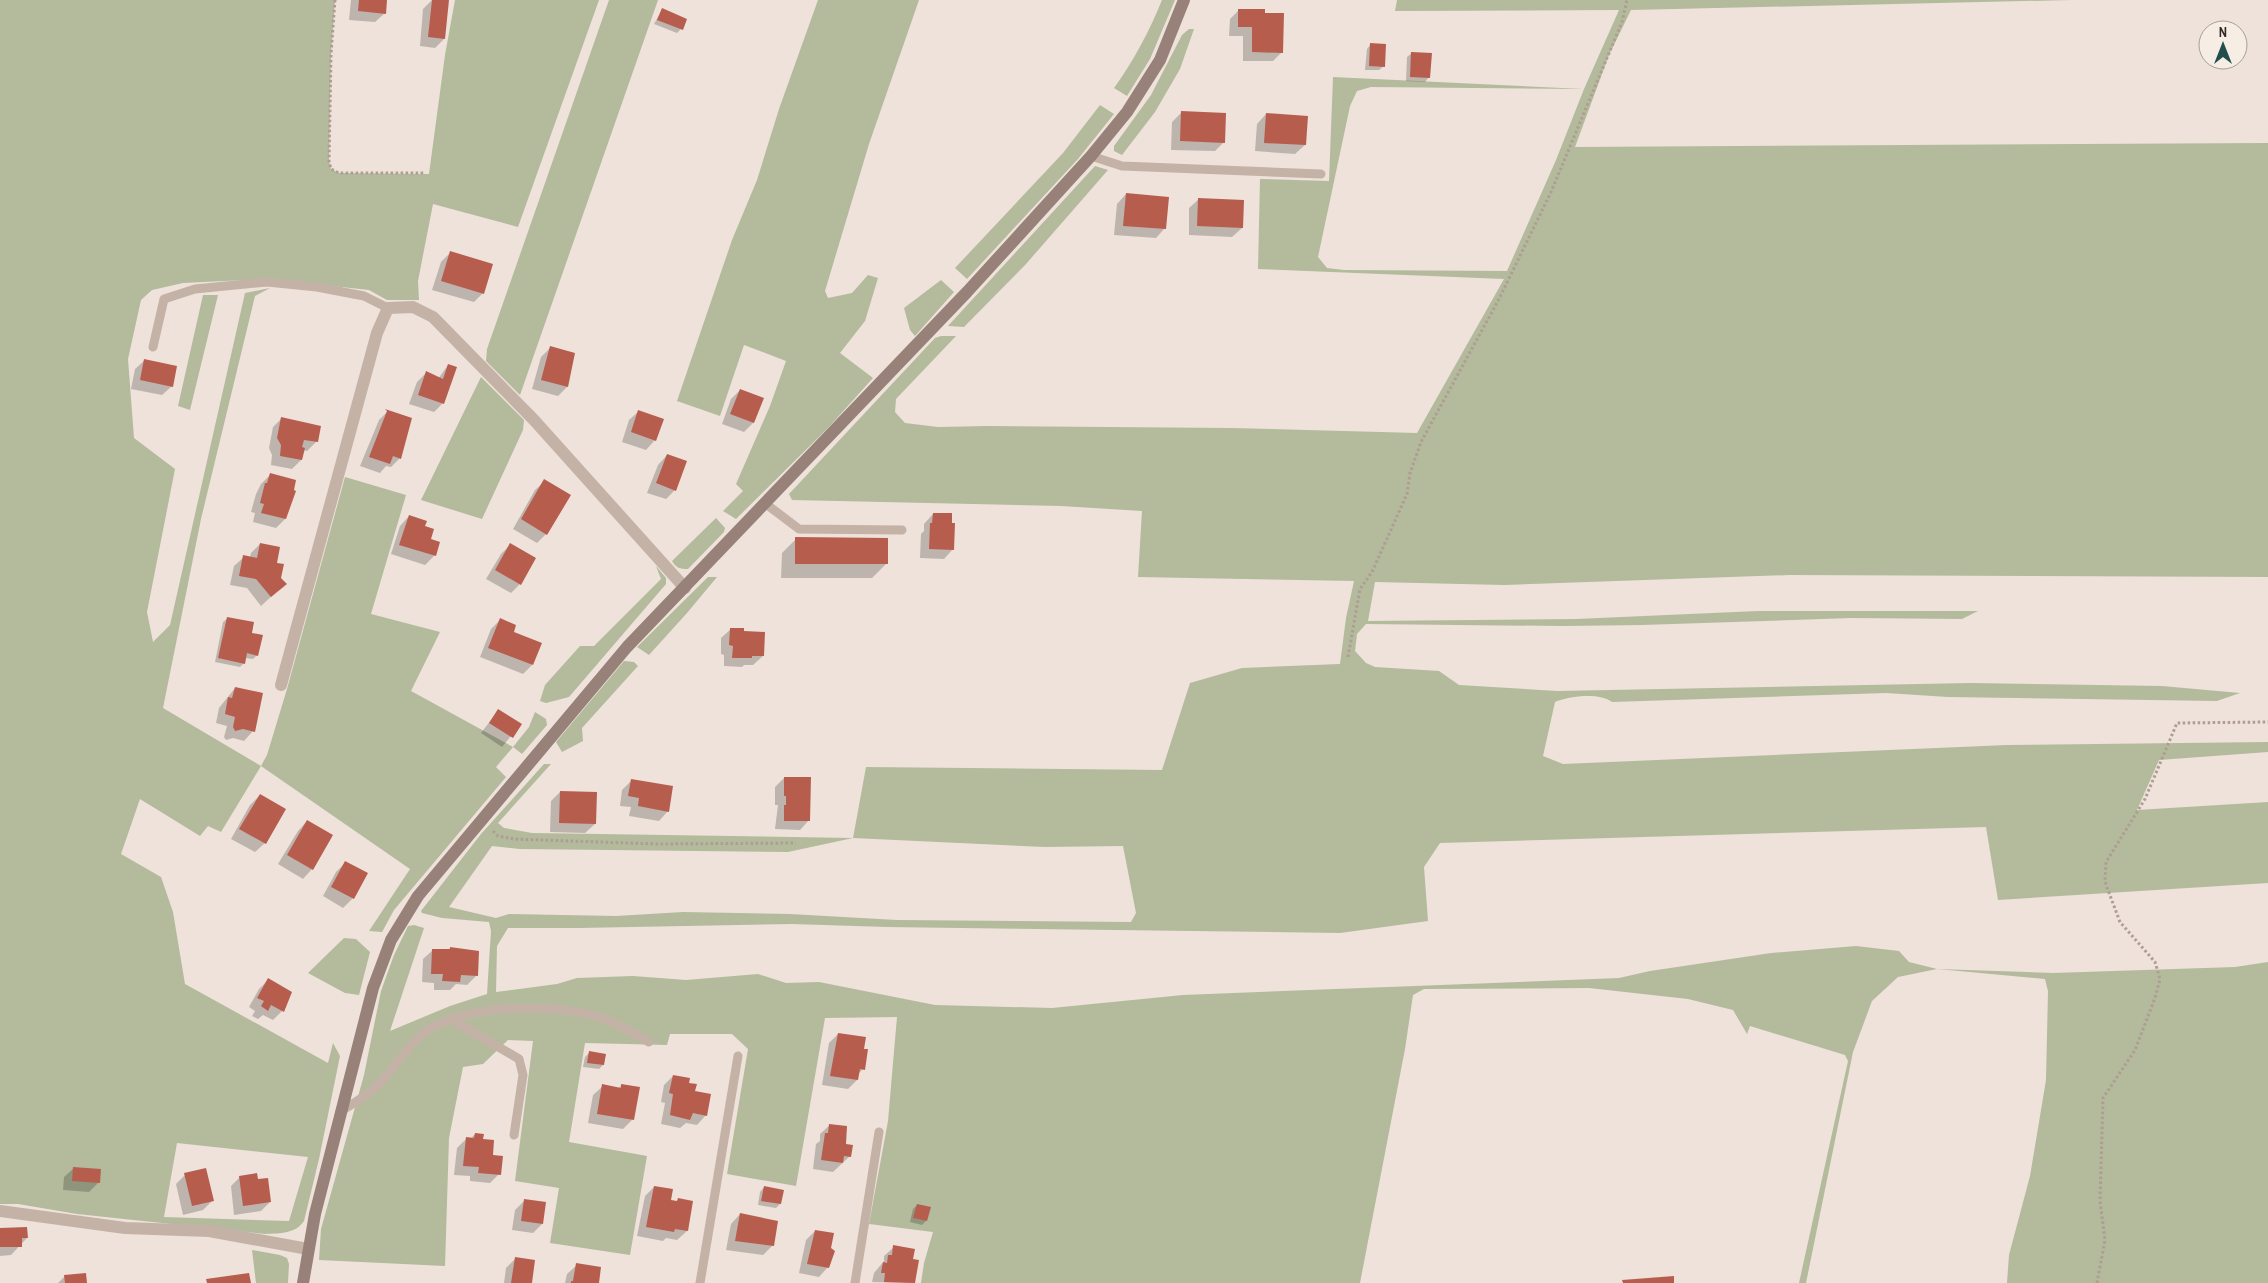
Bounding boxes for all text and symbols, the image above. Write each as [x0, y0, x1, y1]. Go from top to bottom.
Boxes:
north arrow [2198, 20, 2248, 70]
text: N [2219, 23, 2227, 41]

